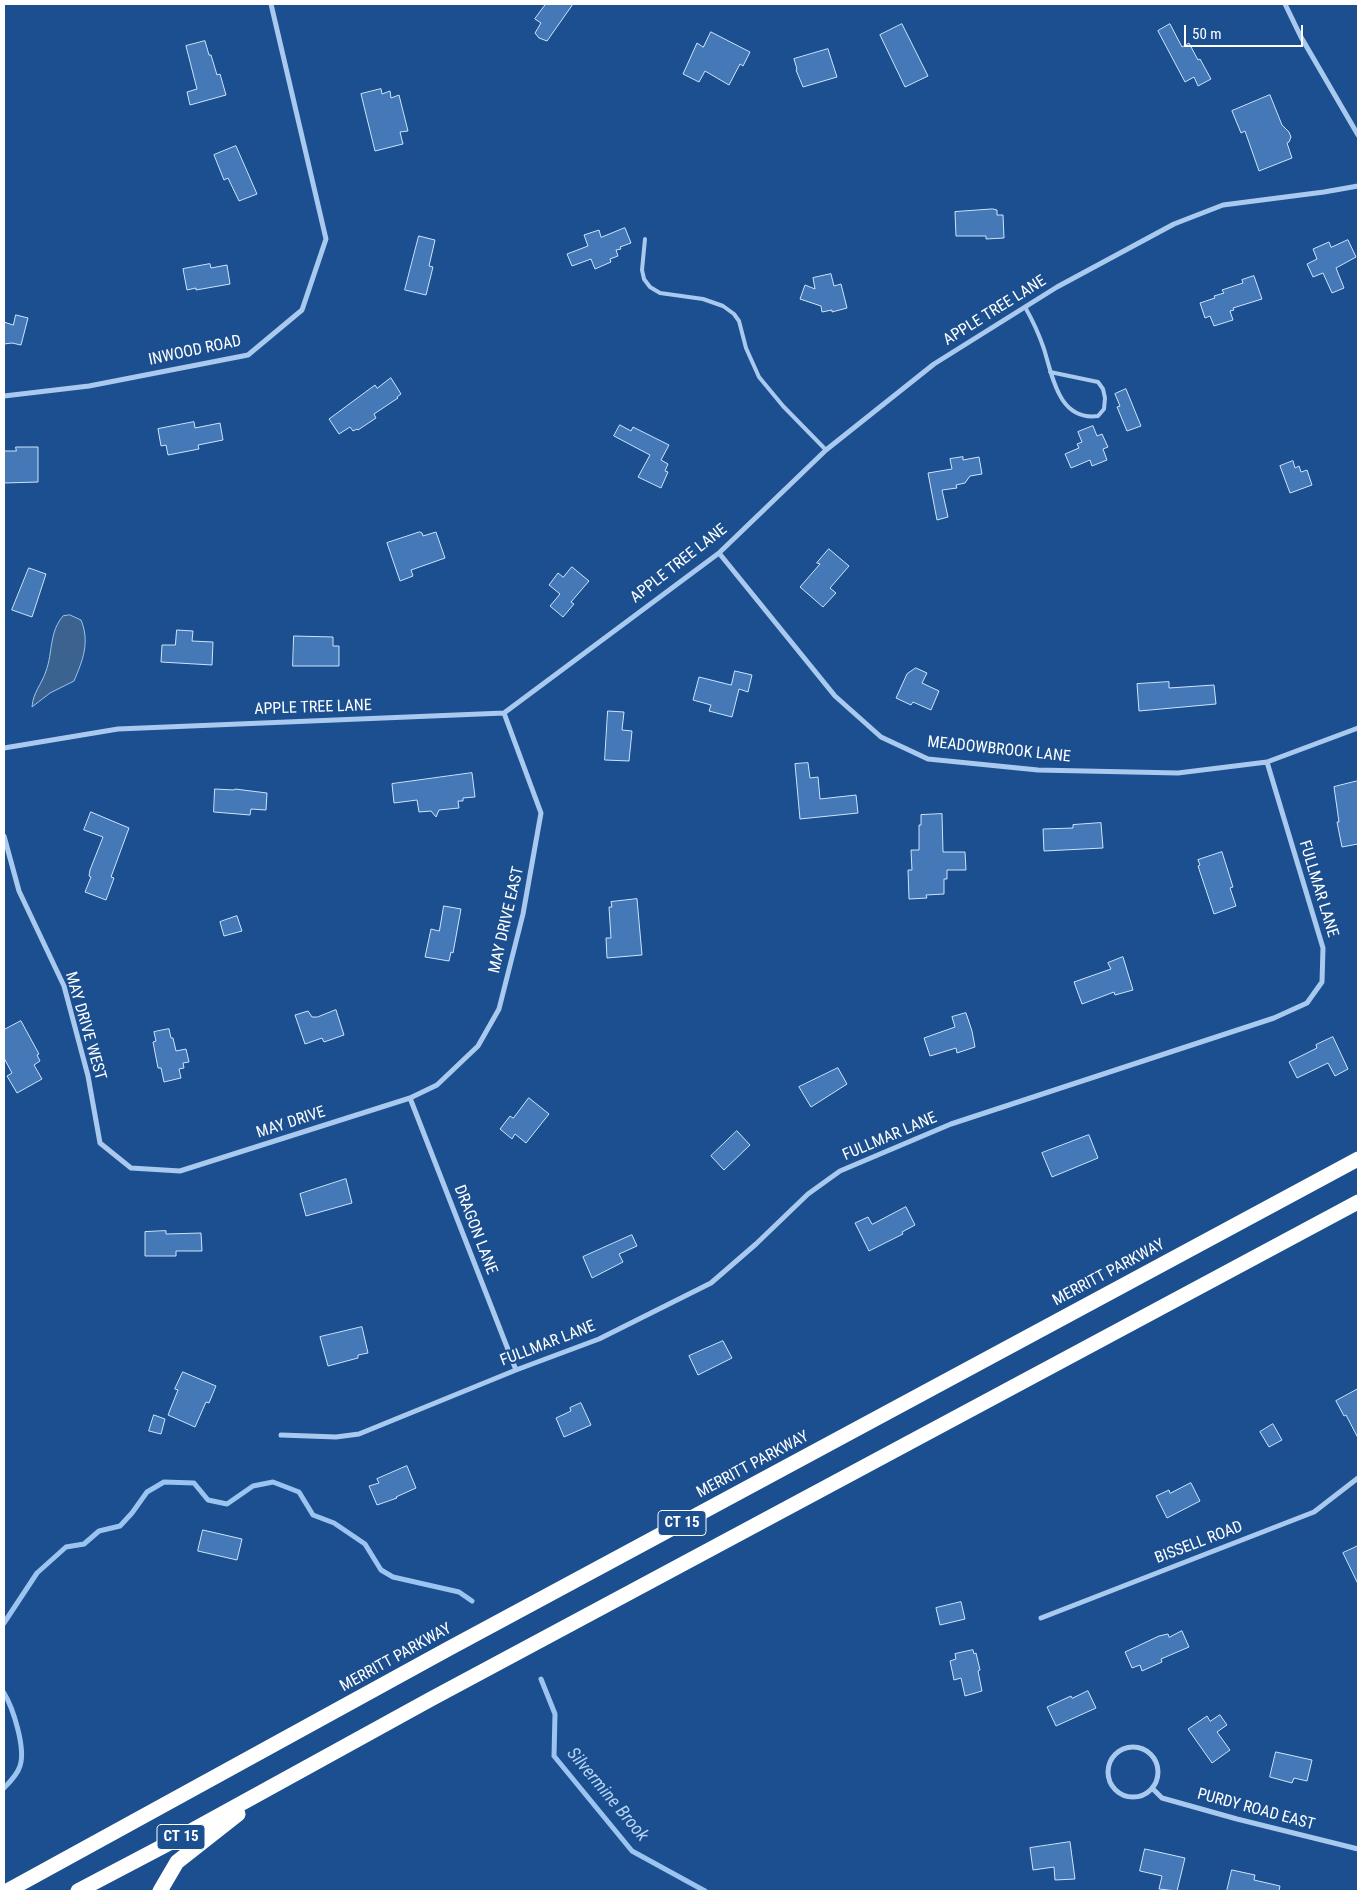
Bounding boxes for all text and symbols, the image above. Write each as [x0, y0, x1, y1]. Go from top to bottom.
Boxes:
scale bar [1187, 15, 1306, 47]
text: 50 m [1192, 25, 1222, 43]
street label: APPLE TREE LANE [940, 272, 1050, 350]
street label: INWOOD ROAD [147, 332, 243, 370]
street label: APPLE TREE LANE [627, 520, 731, 608]
street label: APPLE TREE LANE [254, 696, 372, 720]
street label: MEADOWBROOK LANE [926, 733, 1072, 767]
street label: FULLMAR LANE [1294, 838, 1342, 940]
street label: MAY DRIVE EAST [485, 865, 529, 975]
street label: MAY DRIVE WEST [60, 970, 110, 1082]
street label: MAY DRIVE [254, 1103, 328, 1143]
street label: FULLMAR LANE [840, 1109, 940, 1165]
street label: DRAGON LANE [449, 1183, 501, 1277]
street label: MERRITT PARKWAY [1050, 1235, 1168, 1311]
street label: FULLMAR LANE [498, 1317, 598, 1371]
street label: MERRITT PARKWAY [694, 1427, 812, 1503]
road number: CT 15 [658, 1510, 706, 1536]
street label: BISSELL ROAD [1152, 1517, 1246, 1569]
street label: MERRITT PARKWAY [337, 1619, 455, 1697]
water label: Silvermine Brook [561, 1744, 653, 1846]
street label: PURDY ROAD EAST [1195, 1785, 1317, 1835]
road number: CT 15 [157, 1824, 205, 1850]

